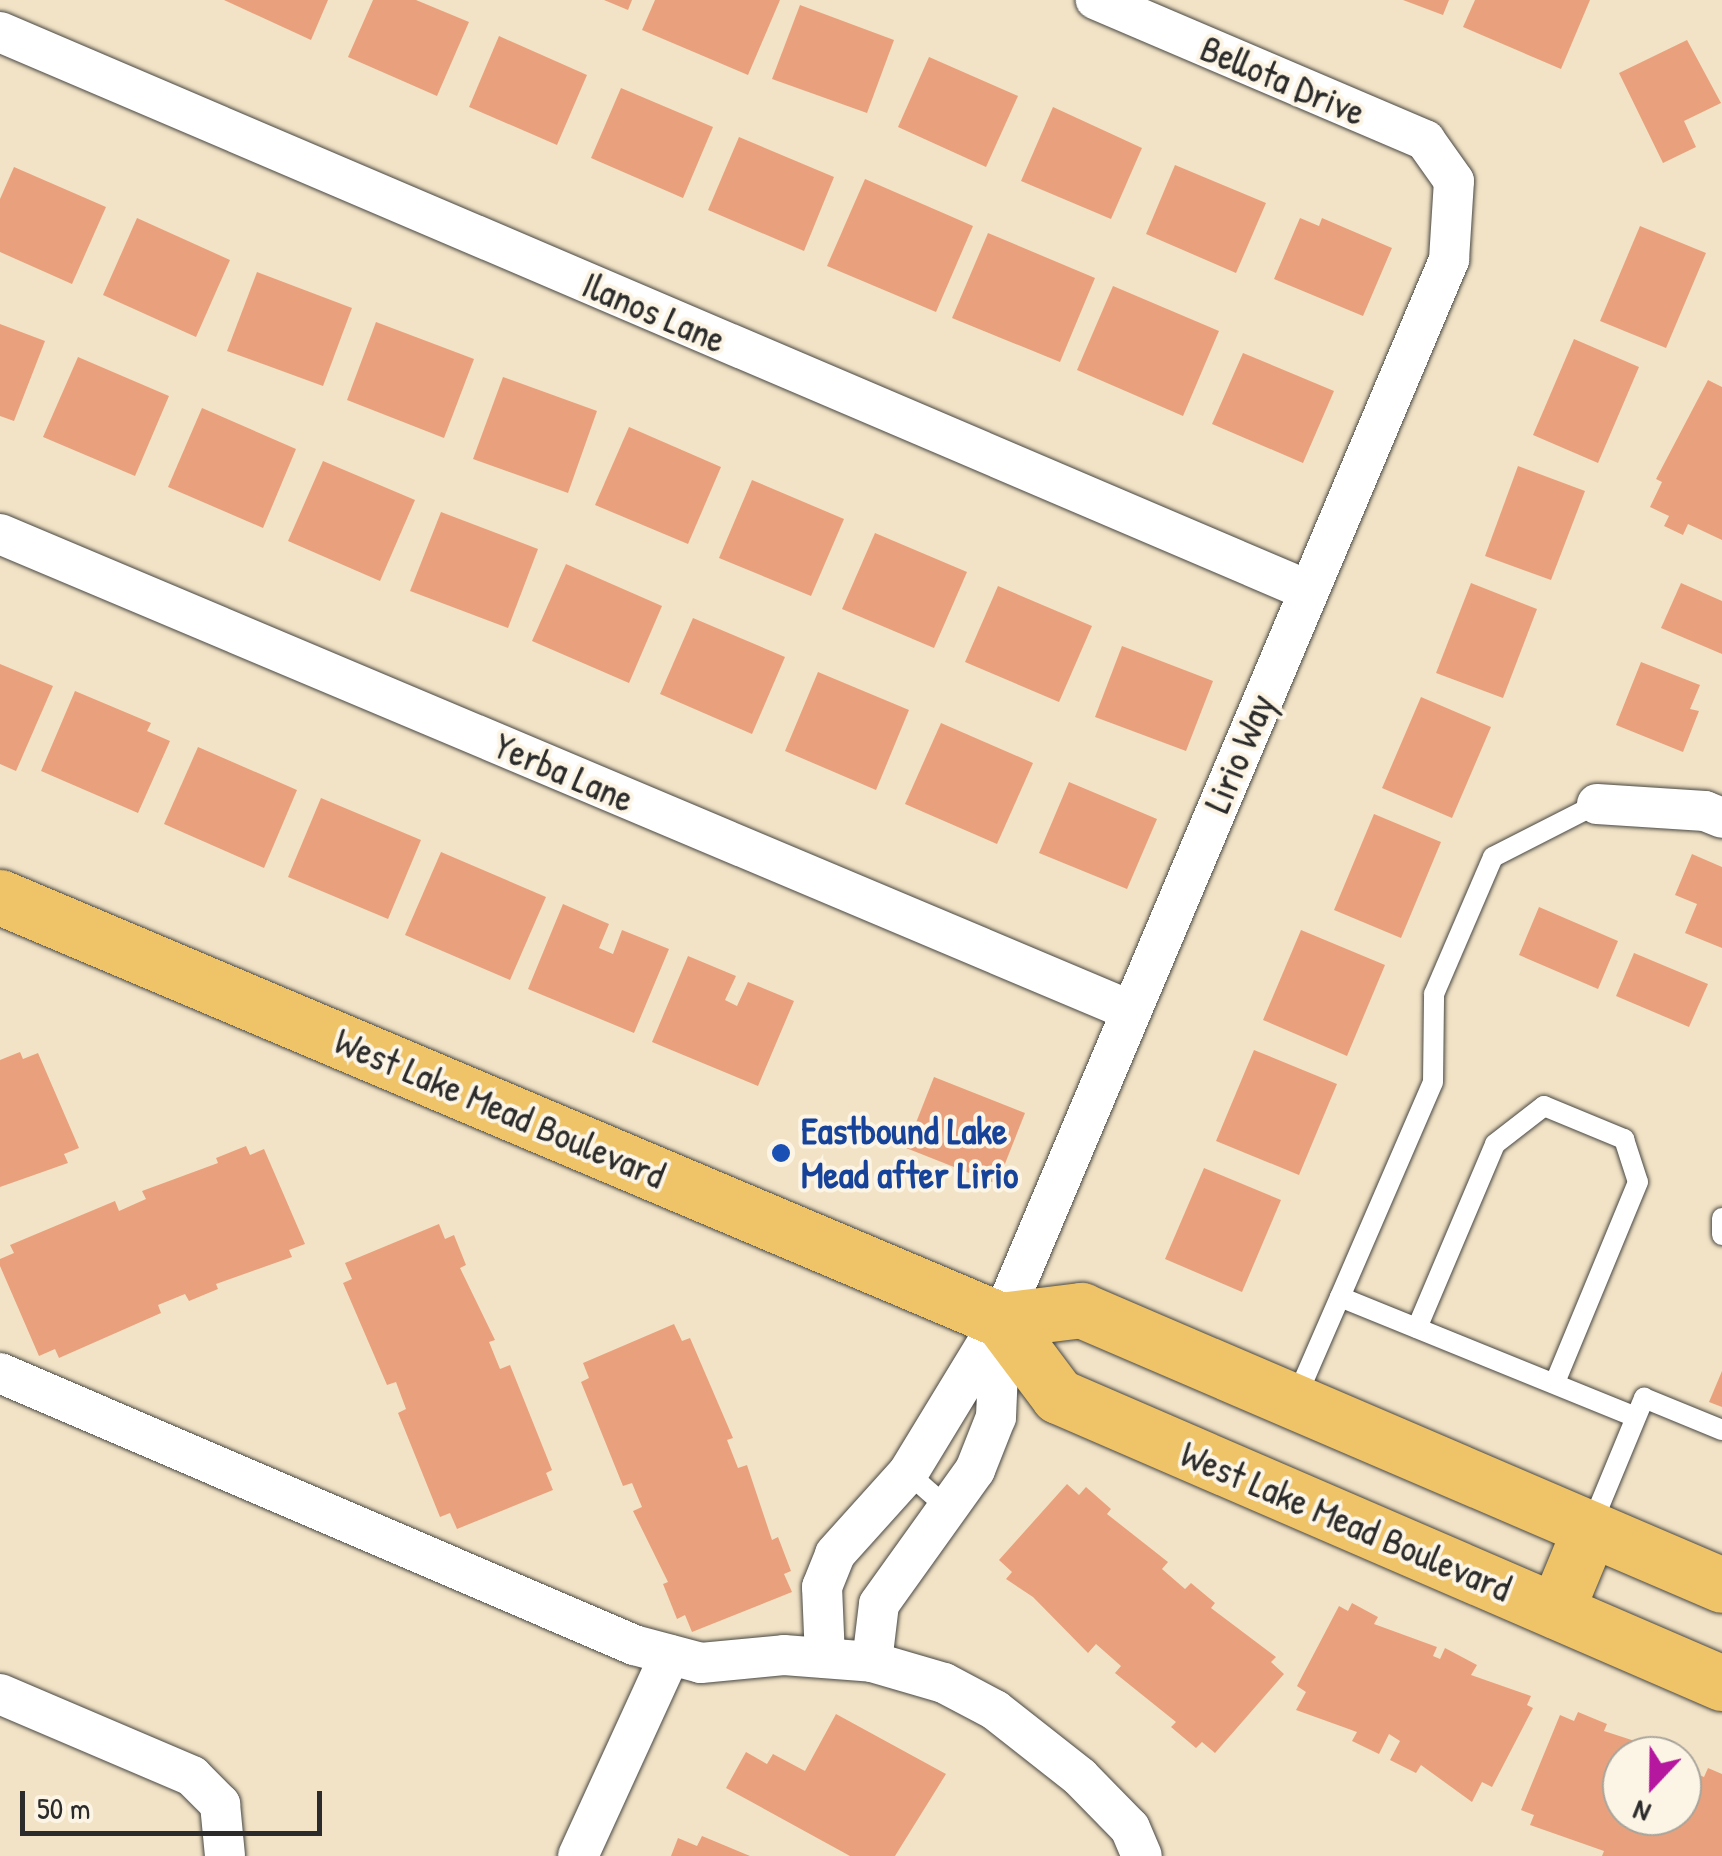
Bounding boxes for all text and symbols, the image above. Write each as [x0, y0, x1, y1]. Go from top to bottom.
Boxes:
street label: Bellota Drive [1194, 25, 1372, 135]
street label: Ilanos Lane [576, 261, 732, 363]
street label: Lirio Way [1194, 687, 1284, 819]
street label: Yerba Lane [487, 722, 641, 822]
street label: West Lake Mead Boulevard [328, 1018, 672, 1198]
place label: Eastbound Lake Mead after Lirio [801, 1108, 1018, 1198]
marker: Eastbound Lake Mead after Lirio [770, 1142, 792, 1164]
street label: West Lake Mead Boulevard [1174, 1431, 1518, 1611]
north arrow [1602, 1736, 1702, 1836]
scale bar [25, 1771, 328, 1833]
text: 50 m [37, 1788, 90, 1828]
text: N [1627, 1792, 1656, 1832]

